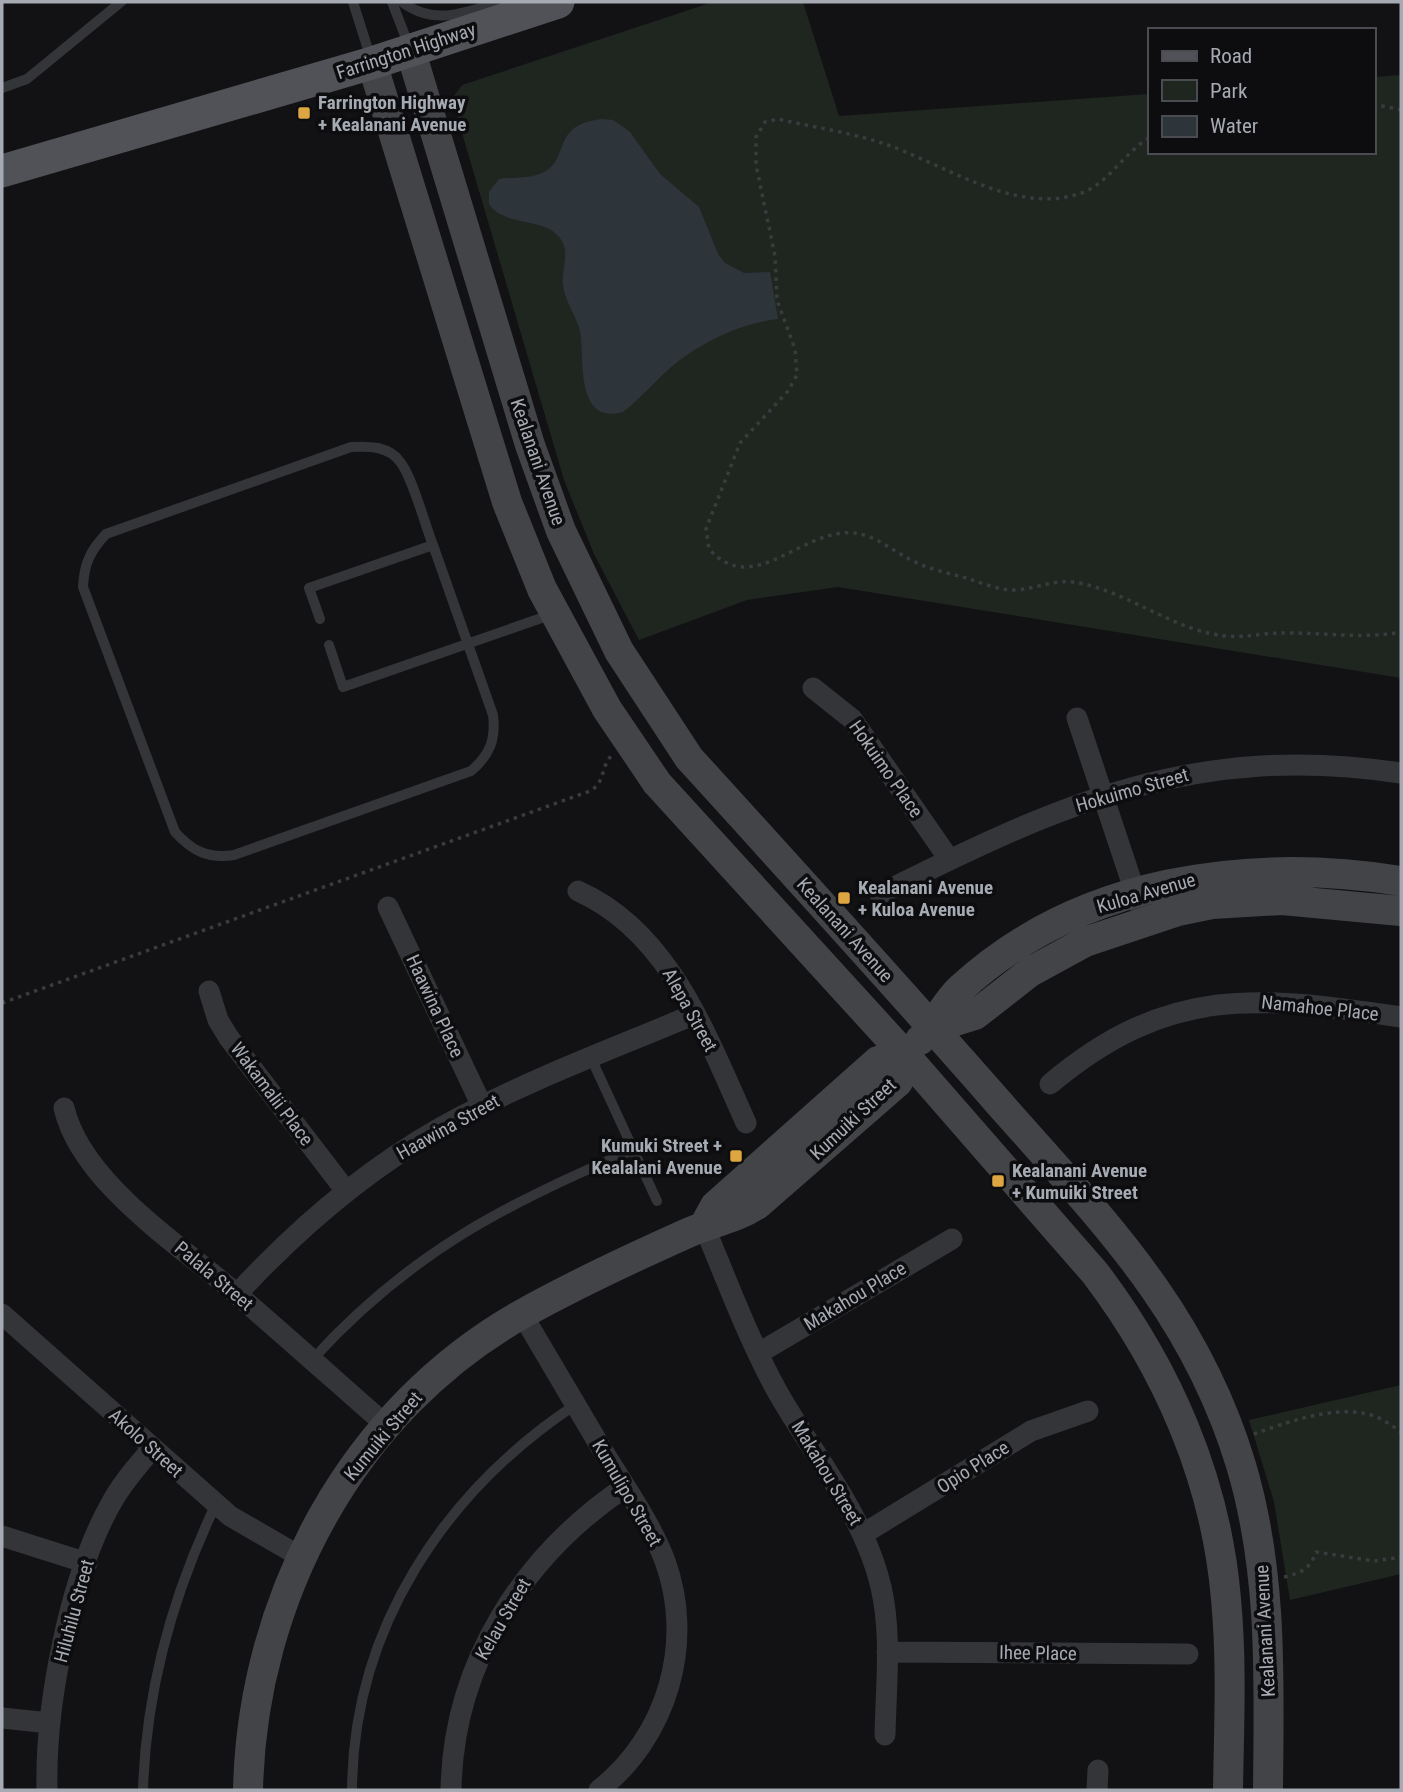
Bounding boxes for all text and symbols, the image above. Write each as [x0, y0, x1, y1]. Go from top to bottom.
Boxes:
street label: Farrington Highway [334, 18, 479, 84]
legend [1148, 28, 1375, 154]
text: Road [1210, 44, 1252, 68]
text: Park [1210, 79, 1248, 103]
place label: Farrington Highway + Kealanani Avenue [318, 91, 466, 136]
marker: Farrington Highway + Kealanani Avenue [296, 105, 312, 121]
text: Water [1210, 114, 1258, 138]
street label: Kealanani Avenue [506, 396, 570, 528]
street label: Hokuimo Place [844, 716, 928, 822]
street label: Hokuimo Street [1073, 763, 1191, 817]
street label: Kuloa Avenue [1094, 868, 1198, 918]
street label: Kealanani Avenue [792, 873, 898, 987]
place label: Kealanani Avenue + Kuloa Avenue [858, 876, 993, 921]
marker: Kealanani Avenue + Kuloa Avenue [836, 890, 852, 906]
street label: Haawina Place [401, 951, 469, 1061]
street label: Alepa Street [658, 964, 722, 1056]
street label: Namahoe Place [1260, 990, 1380, 1026]
street label: Wakamalii Place [226, 1038, 318, 1150]
street label: Kumuiki Street [805, 1073, 901, 1165]
street label: Haawina Street [393, 1089, 503, 1165]
place label: Kumuki Street + Kealalani Avenue [592, 1134, 722, 1179]
marker: Kumuki Street + Kealalani Avenue [728, 1148, 744, 1164]
place label: Kealanani Avenue + Kumuiki Street [1012, 1159, 1147, 1204]
marker: Kealanani Avenue + Kumuiki Street [990, 1173, 1006, 1189]
street label: Palala Street [170, 1237, 258, 1315]
street label: Makahou Place [800, 1256, 910, 1335]
street label: Kumuiki Street [339, 1387, 427, 1485]
street label: Akolo Street [104, 1404, 188, 1482]
street label: Makahou Street [787, 1417, 867, 1529]
street label: Kumulipo Street [587, 1436, 667, 1550]
street label: Opio Place [933, 1436, 1013, 1498]
street label: Hiluhilu Street [49, 1557, 99, 1665]
street label: Kealanani Avenue [1250, 1564, 1280, 1698]
street label: Kelau Street [470, 1574, 536, 1664]
street label: Ihee Place [999, 1641, 1077, 1665]

